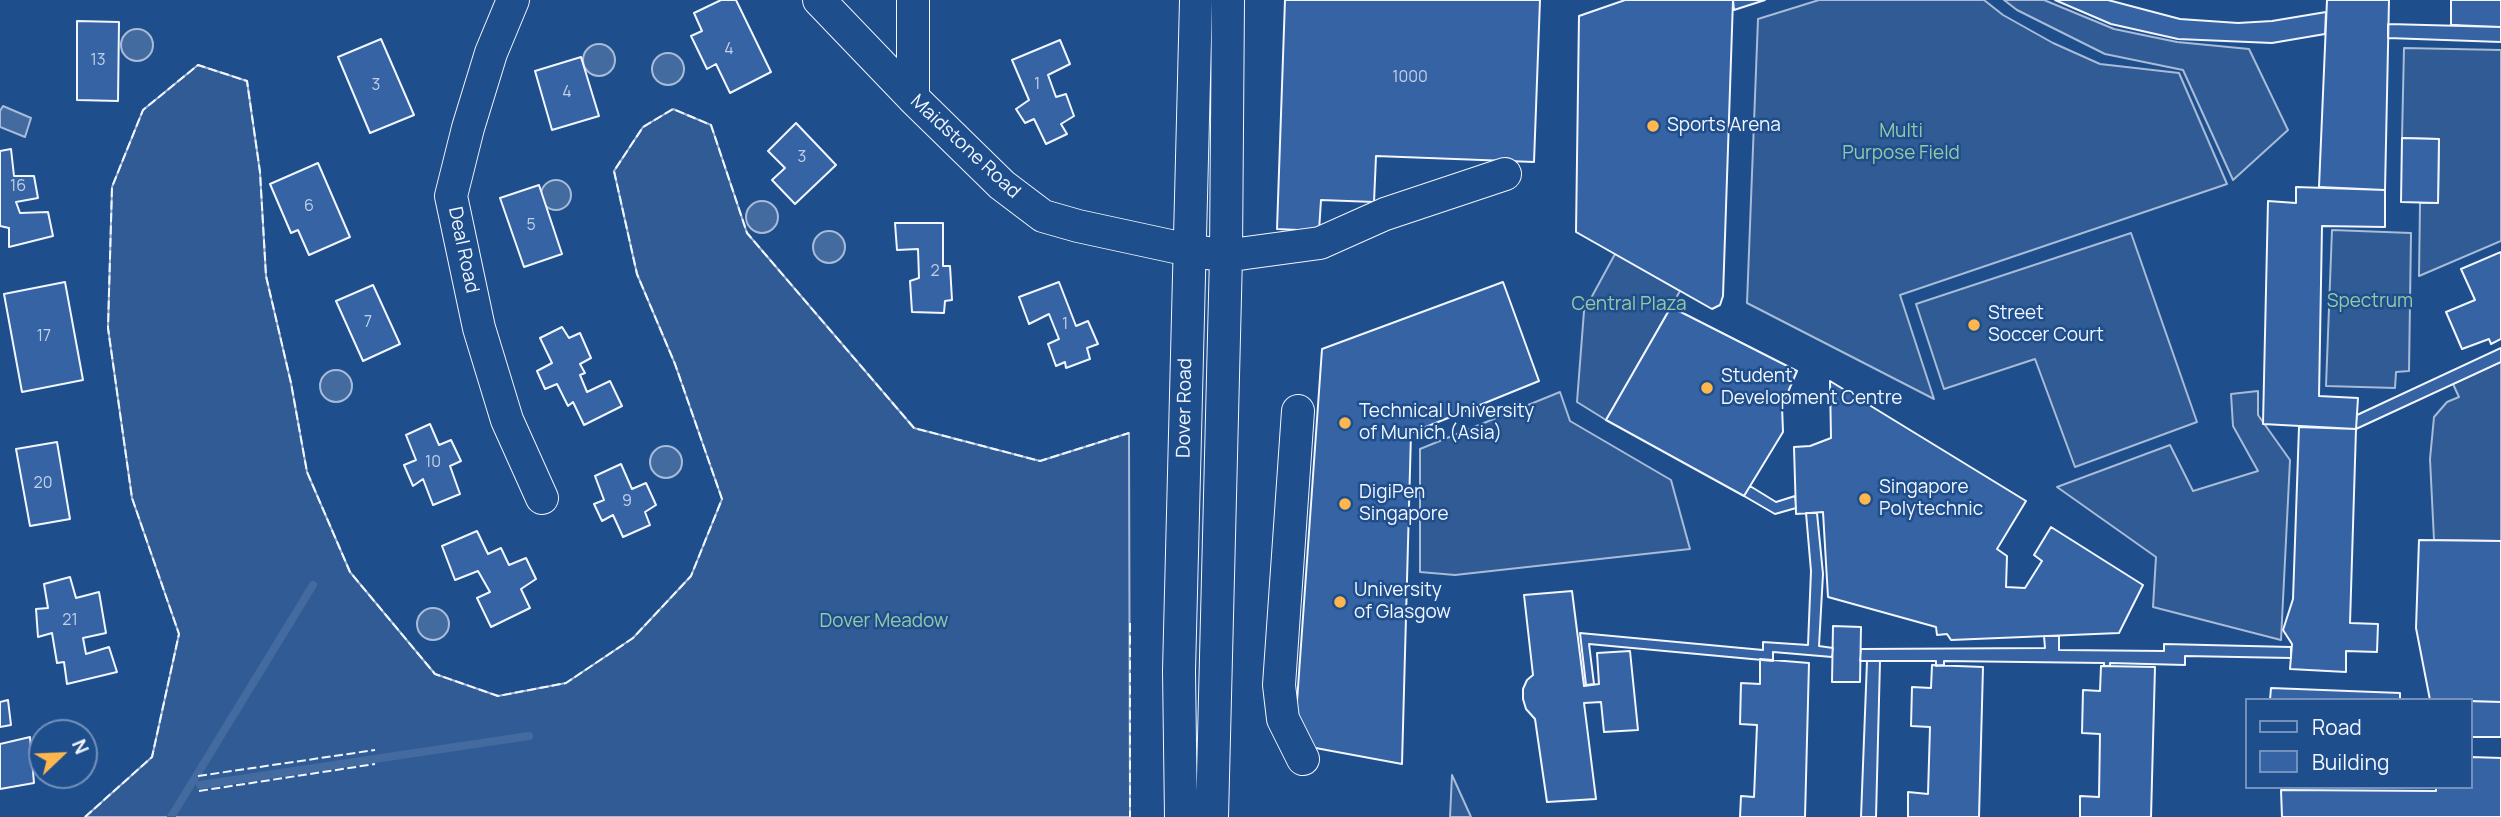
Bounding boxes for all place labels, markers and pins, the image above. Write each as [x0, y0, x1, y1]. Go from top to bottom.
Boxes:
place label: Sports Arena [1667, 115, 1781, 137]
marker: Sports Arena [1645, 118, 1661, 134]
place label: Street Soccer Court [1988, 303, 2104, 347]
marker: Street Soccer Court [1966, 317, 1982, 333]
place label: Student Development Centre [1721, 366, 1902, 410]
marker: Student Development Centre [1699, 380, 1715, 396]
place label: Technical University of Munich (Asia) [1359, 401, 1534, 445]
marker: Technical University of Munich (Asia) [1337, 415, 1353, 431]
place label: Singapore Polytechnic [1879, 477, 1983, 521]
place label: DigiPen Singapore [1359, 482, 1448, 526]
marker: Singapore Polytechnic [1857, 491, 1873, 507]
marker: DigiPen Singapore [1337, 496, 1353, 512]
place label: University of Glasgow [1354, 580, 1451, 624]
marker: University of Glasgow [1332, 594, 1348, 610]

